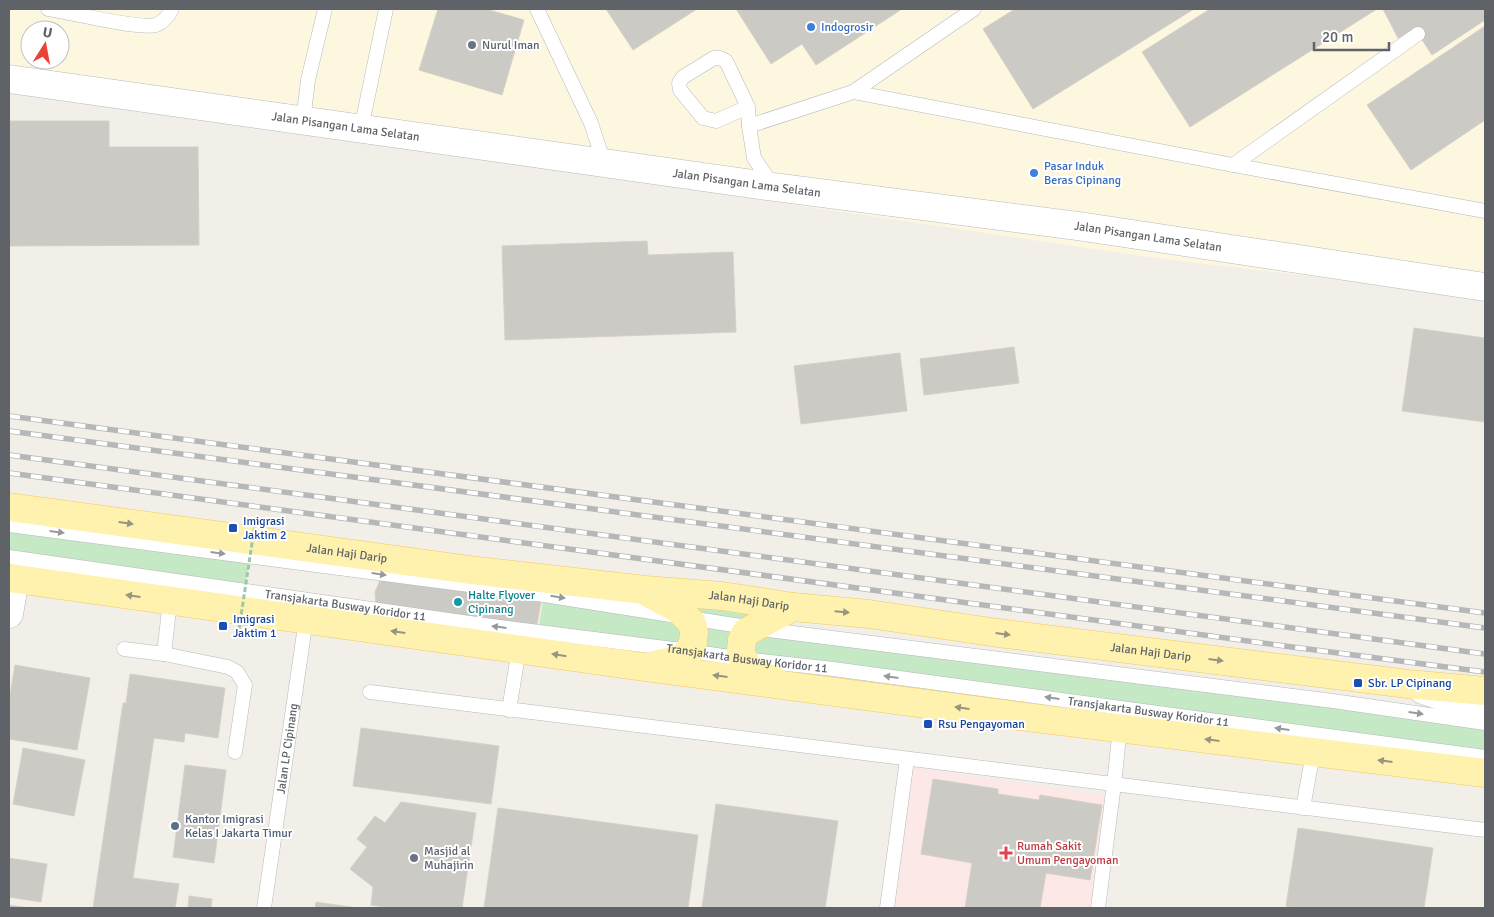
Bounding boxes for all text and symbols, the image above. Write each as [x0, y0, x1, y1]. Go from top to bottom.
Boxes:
north arrow [20, 20, 70, 70]
place label: Indogrosir [821, 20, 874, 35]
scale bar [1314, 20, 1389, 52]
marker: Indogrosir [805, 21, 817, 33]
text: U [41, 23, 54, 42]
text: 20 m [1322, 28, 1353, 46]
place label: Nurul Iman [482, 38, 540, 53]
marker: Nurul Iman [466, 39, 478, 51]
street label: Jalan Pisangan Lama Selatan [271, 109, 421, 145]
place label: Pasar Induk Beras Cipinang [1044, 159, 1121, 188]
street label: Jalan Pisangan Lama Selatan [672, 166, 822, 201]
marker: Pasar Induk Beras Cipinang [1028, 167, 1040, 179]
street label: Jalan Pisangan Lama Selatan [1073, 219, 1223, 255]
place label: Imigrasi Jaktim 2 [243, 514, 286, 543]
one-way arrow [119, 519, 135, 527]
marker: Imigrasi Jaktim 2 [227, 522, 239, 534]
one-way arrow [49, 528, 65, 536]
street label: Jalan Haji Darip [305, 541, 388, 567]
one-way arrow [211, 549, 227, 557]
one-way arrow [372, 570, 388, 578]
street label: Transjakarta Busway Koridor 11 [264, 587, 427, 625]
place label: Halte Flyover Cipinang [468, 588, 536, 617]
street label: Jalan Haji Darip [708, 588, 790, 614]
one-way arrow [125, 591, 141, 599]
one-way arrow [550, 593, 566, 601]
marker: Halte Flyover Cipinang [452, 596, 464, 608]
one-way arrow [834, 608, 850, 616]
place label: Imigrasi Jaktim 1 [233, 612, 276, 641]
marker: Imigrasi Jaktim 1 [217, 620, 229, 632]
one-way arrow [491, 623, 507, 631]
one-way arrow [390, 627, 406, 635]
one-way arrow [995, 630, 1011, 638]
street label: Jalan Haji Darip [1109, 640, 1192, 665]
street label: Transjakarta Busway Koridor 11 [665, 641, 828, 676]
one-way arrow [551, 650, 567, 658]
one-way arrow [1209, 656, 1225, 664]
one-way arrow [712, 672, 728, 680]
one-way arrow [882, 673, 898, 681]
place label: Sbr. LP Cipinang [1368, 676, 1452, 691]
marker: Sbr. LP Cipinang [1352, 677, 1364, 689]
one-way arrow [1043, 694, 1059, 702]
street label: Transjakarta Busway Koridor 11 [1067, 694, 1230, 730]
street label: Jalan LP Cipinang [274, 702, 302, 795]
one-way arrow [954, 704, 970, 712]
one-way arrow [1408, 709, 1424, 717]
place label: Rsu Pengayoman [938, 717, 1025, 732]
marker: Rsu Pengayoman [922, 718, 934, 730]
one-way arrow [1274, 725, 1290, 733]
one-way arrow [1204, 736, 1220, 744]
one-way arrow [1376, 757, 1392, 765]
place label: Kantor Imigrasi Kelas I Jakarta Timur [185, 812, 293, 841]
marker: Kantor Imigrasi Kelas I Jakarta Timur [169, 820, 181, 832]
place label: Rumah Sakit Umum Pengayoman [1017, 839, 1119, 868]
place label: Masjid al Muhajirin [424, 844, 474, 873]
marker: Rumah Sakit Umum Pengayoman [999, 846, 1013, 860]
marker: Masjid al Muhajirin [408, 852, 420, 864]

